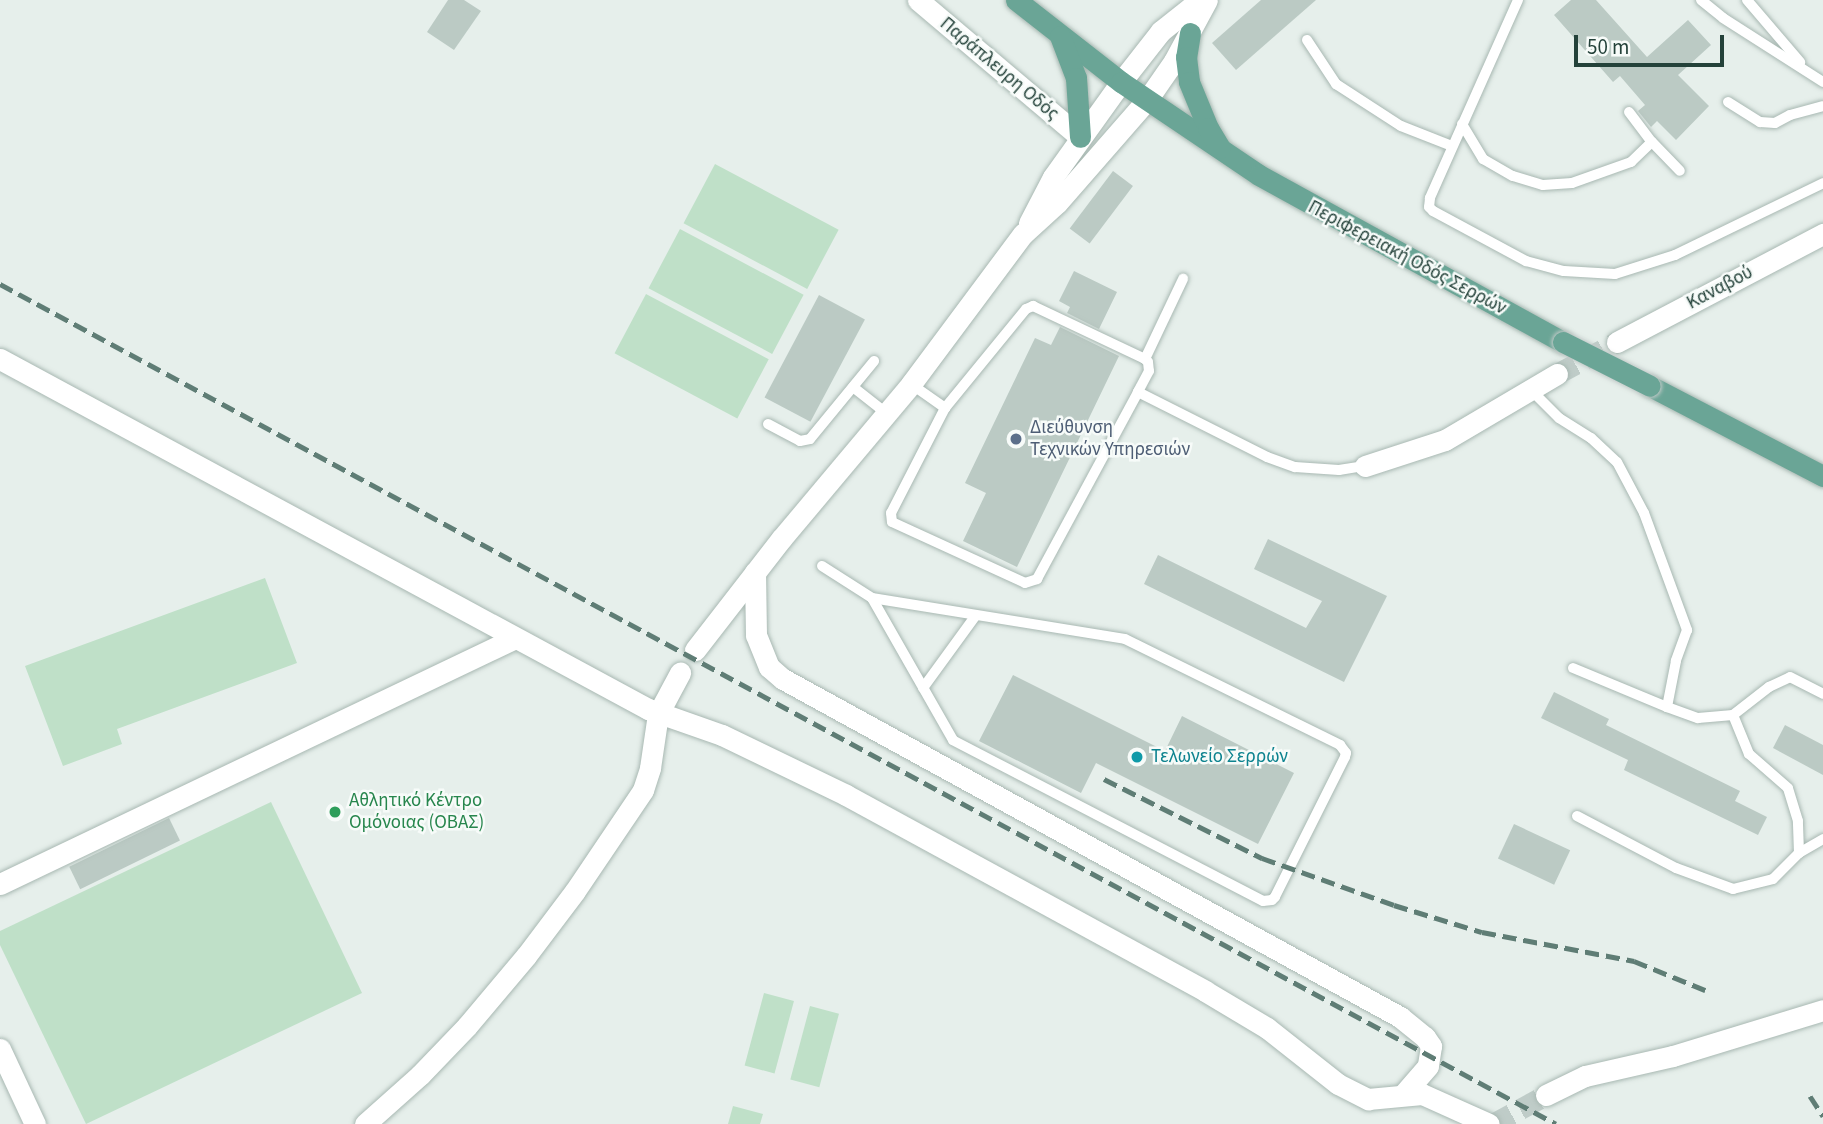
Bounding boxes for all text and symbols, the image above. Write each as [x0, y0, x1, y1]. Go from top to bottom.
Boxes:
street label: Παράπλευρη Οδός [935, 13, 1063, 125]
scale bar [1578, 21, 1728, 65]
text: 50 m [1587, 32, 1629, 62]
street label: Περιφερειακή Οδός Σερρών [1304, 196, 1510, 320]
street label: Καναβού [1683, 261, 1757, 315]
place label: Διεύθυνση Τεχνικών Υπηρεσιών [1030, 417, 1190, 461]
marker: Διεύθυνση Τεχνικών Υπηρεσιών [1008, 431, 1024, 447]
place label: Τελωνείο Σερρών [1151, 746, 1288, 768]
marker: Τελωνείο Σερρών [1129, 749, 1145, 765]
place label: Αθλητικό Κέντρο Ομόνοιας (ΟΒΑΣ) [349, 790, 484, 834]
marker: Αθλητικό Κέντρο Ομόνοιας (ΟΒΑΣ) [327, 804, 343, 820]

